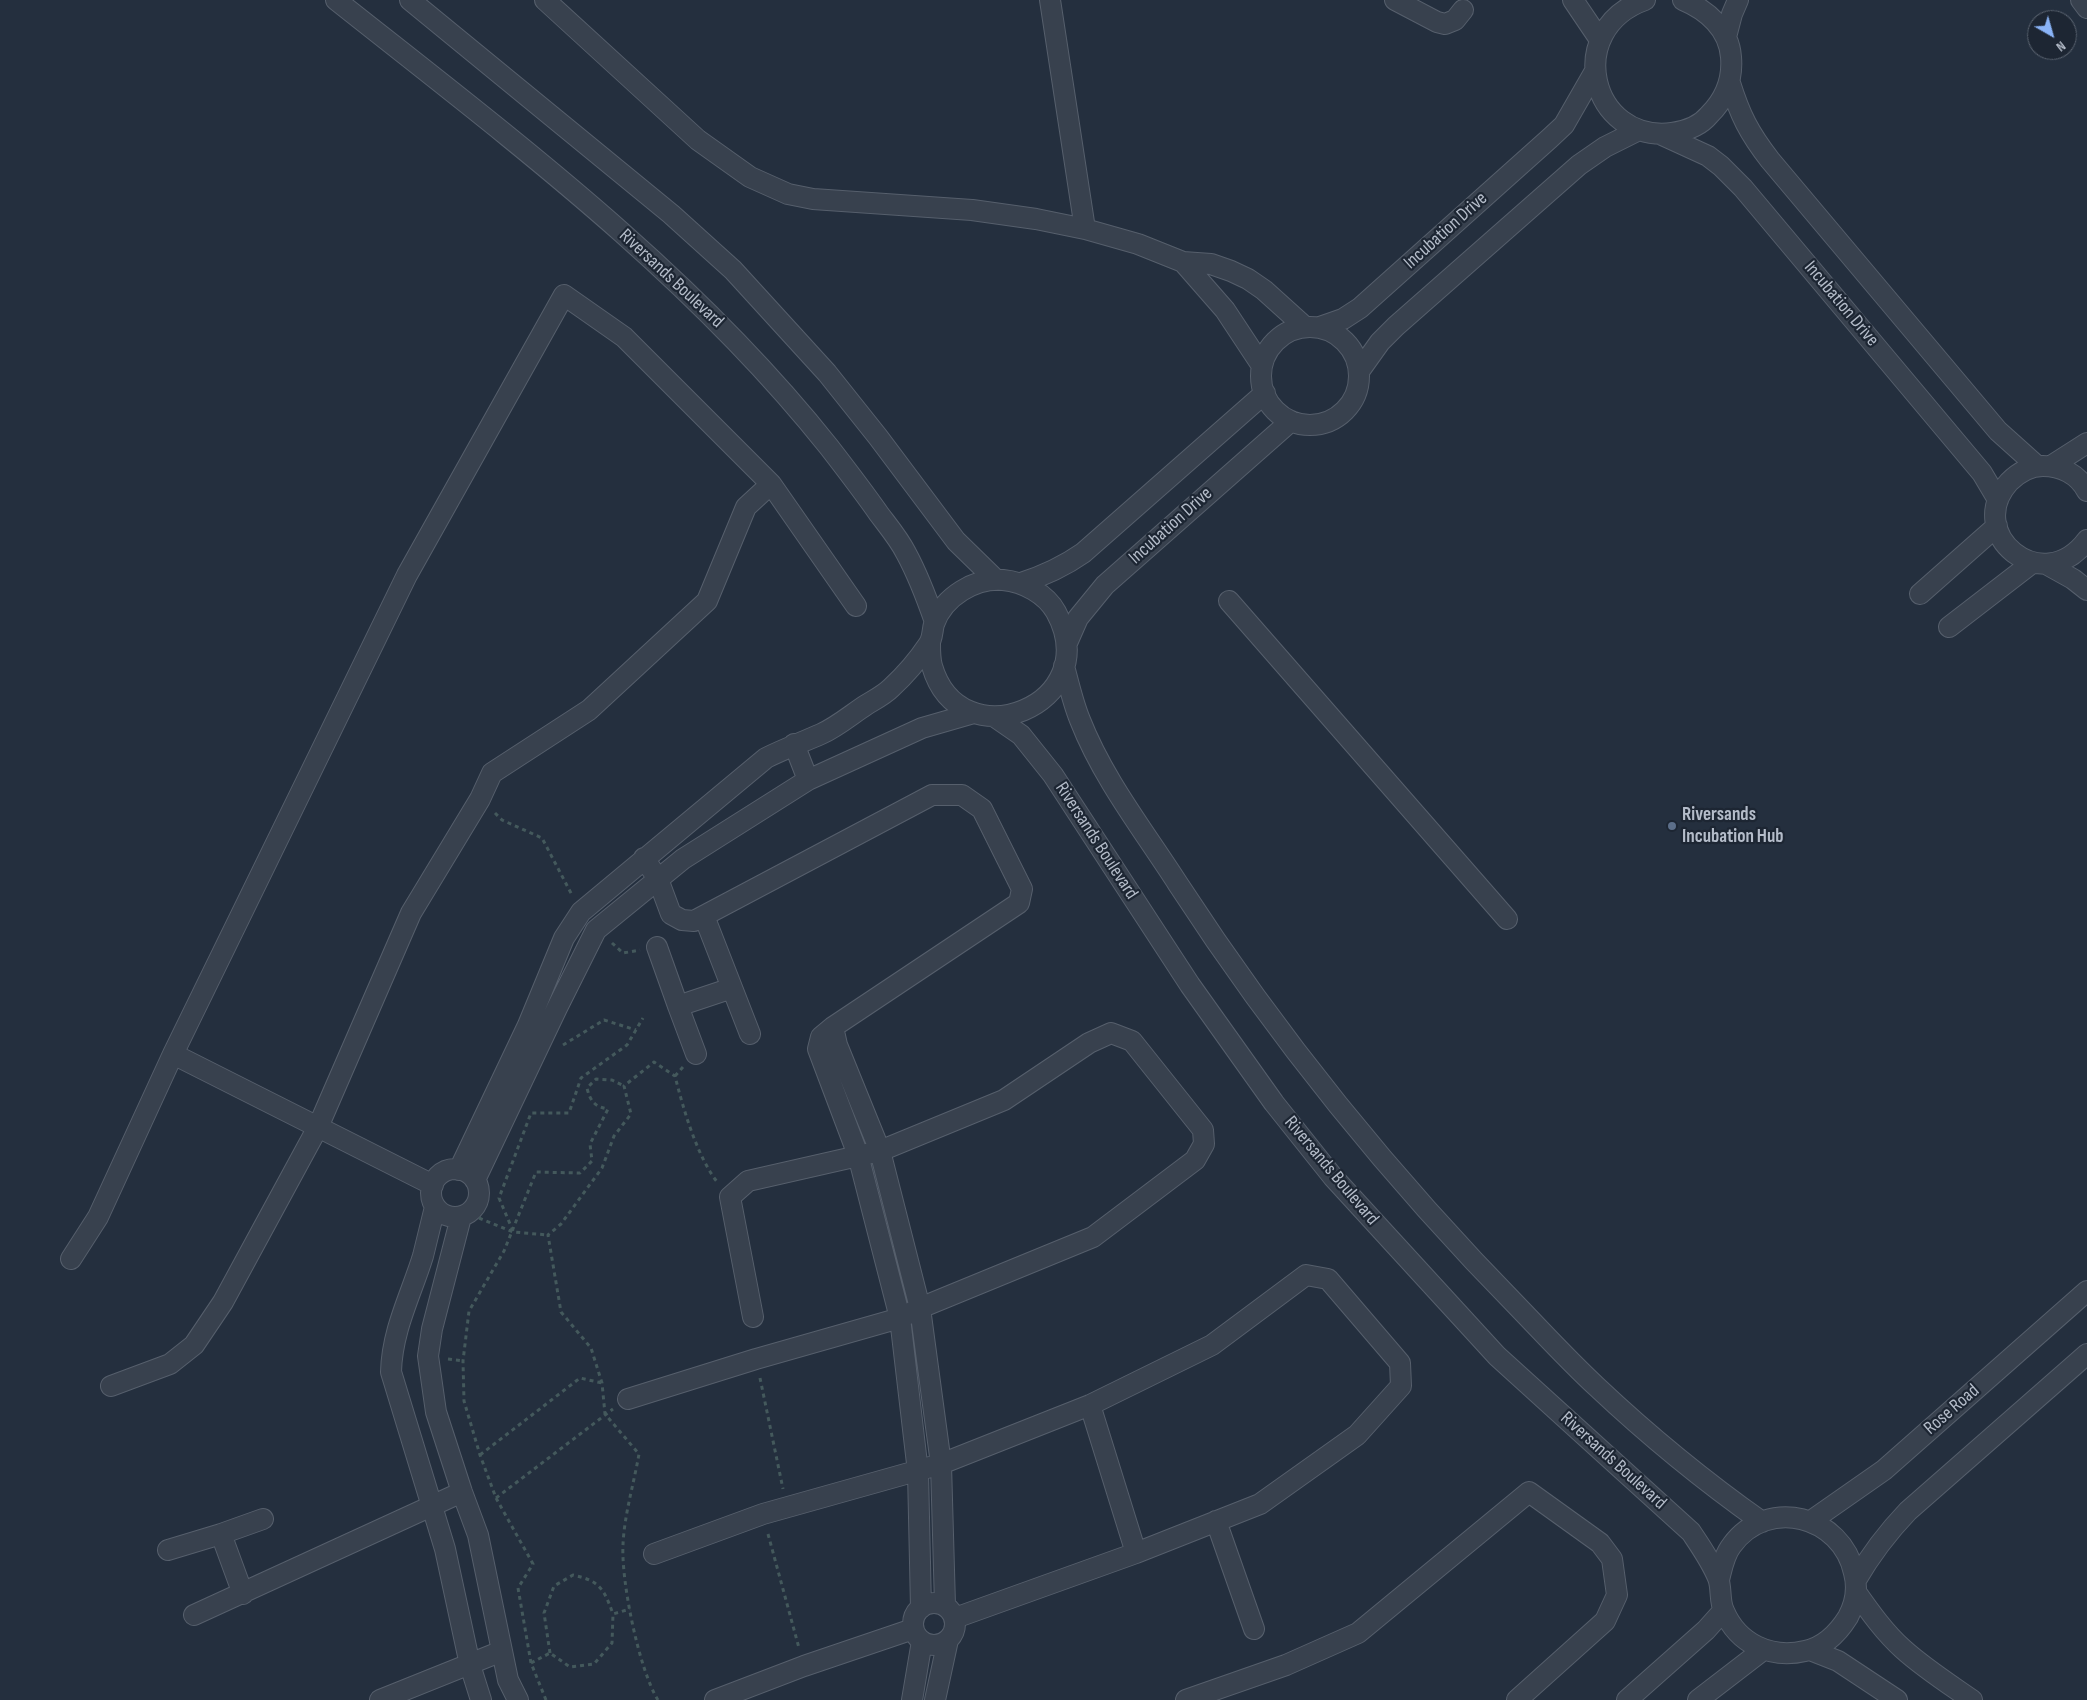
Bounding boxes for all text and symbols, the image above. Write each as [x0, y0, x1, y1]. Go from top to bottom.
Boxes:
north arrow [2027, 10, 2077, 60]
text: N [2053, 37, 2069, 55]
street label: Incubation Drive [1400, 188, 1492, 274]
street label: Riversands Boulevard [614, 225, 728, 333]
street label: Incubation Drive [1799, 257, 1883, 351]
street label: Incubation Drive [1125, 483, 1217, 569]
street label: Riversands Boulevard [1050, 778, 1142, 904]
place label: Riversands Incubation Hub [1682, 804, 1783, 848]
marker: Riversands Incubation Hub [1666, 820, 1678, 832]
street label: Riversands Boulevard [1279, 1112, 1383, 1230]
street label: Rose Road [1920, 1380, 1984, 1440]
street label: Riversands Boulevard [1555, 1407, 1671, 1515]

